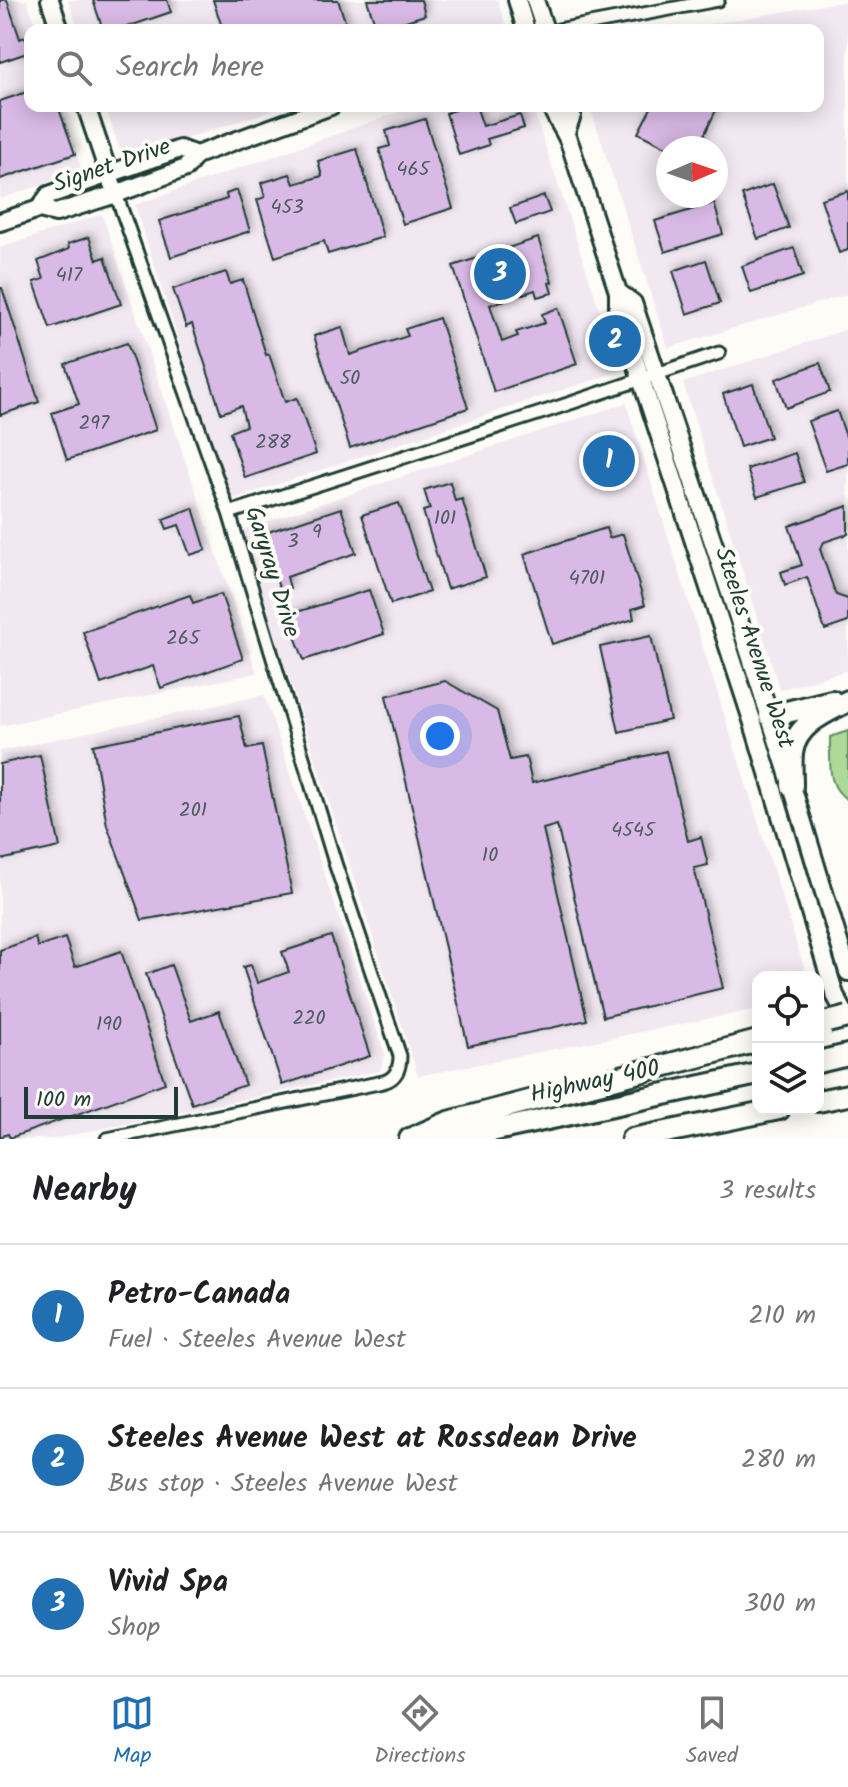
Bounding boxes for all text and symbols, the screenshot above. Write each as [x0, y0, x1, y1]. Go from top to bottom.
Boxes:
search box [24, 24, 824, 112]
text: Search here [116, 44, 264, 92]
icon: search [52, 46, 96, 90]
street label: Signet Drive [48, 128, 176, 204]
north arrow [656, 136, 728, 208]
house number: 465 [397, 154, 431, 186]
house number: 453 [270, 192, 304, 224]
pin: 3 [474, 244, 526, 304]
house number: 417 [56, 260, 83, 292]
pin: 2 [589, 311, 641, 371]
house number: 50 [340, 363, 360, 395]
house number: 297 [79, 408, 110, 440]
house number: 288 [255, 427, 292, 459]
pin: 1 [583, 431, 635, 491]
street label: Garyray Drive [234, 502, 310, 643]
house number: 101 [434, 503, 456, 535]
house number: 9 [312, 517, 322, 549]
house number: 3 [287, 526, 299, 558]
street label: Steeles Avenue West [703, 542, 805, 754]
house number: 4701 [569, 563, 605, 595]
house number: 265 [166, 623, 201, 655]
your location [420, 716, 460, 756]
house number: 201 [179, 795, 207, 827]
house number: 4545 [611, 815, 656, 847]
house number: 10 [482, 840, 498, 872]
map controls [752, 971, 824, 1115]
button: locate [752, 971, 824, 1043]
house number: 220 [292, 1003, 326, 1035]
house number: 190 [96, 1009, 122, 1041]
button: layers [752, 1043, 824, 1115]
street label: Highway 400 [527, 1049, 663, 1115]
scale bar [24, 1083, 178, 1119]
text: 100 m [36, 1083, 91, 1118]
text: Nearby [32, 1164, 137, 1218]
text: 3 results [719, 1170, 816, 1212]
text: Petro-Canada [108, 1271, 290, 1319]
text: 1 [54, 1295, 62, 1337]
text: 210 m [749, 1295, 816, 1337]
text: Fuel · Steeles Avenue West [108, 1319, 406, 1361]
text: Steeles Avenue West at Rossdean Drive [108, 1415, 637, 1463]
text: 2 [50, 1439, 66, 1481]
text: 280 m [741, 1439, 816, 1481]
text: Bus stop · Steeles Avenue West [108, 1463, 458, 1505]
text: Vivid Spa [108, 1559, 228, 1607]
text: 3 [51, 1583, 65, 1625]
text: 300 m [744, 1583, 816, 1625]
text: Shop [108, 1607, 160, 1649]
tab: Map [110, 1691, 154, 1774]
tab: Directions [374, 1691, 466, 1774]
tab: Saved [686, 1691, 738, 1774]

